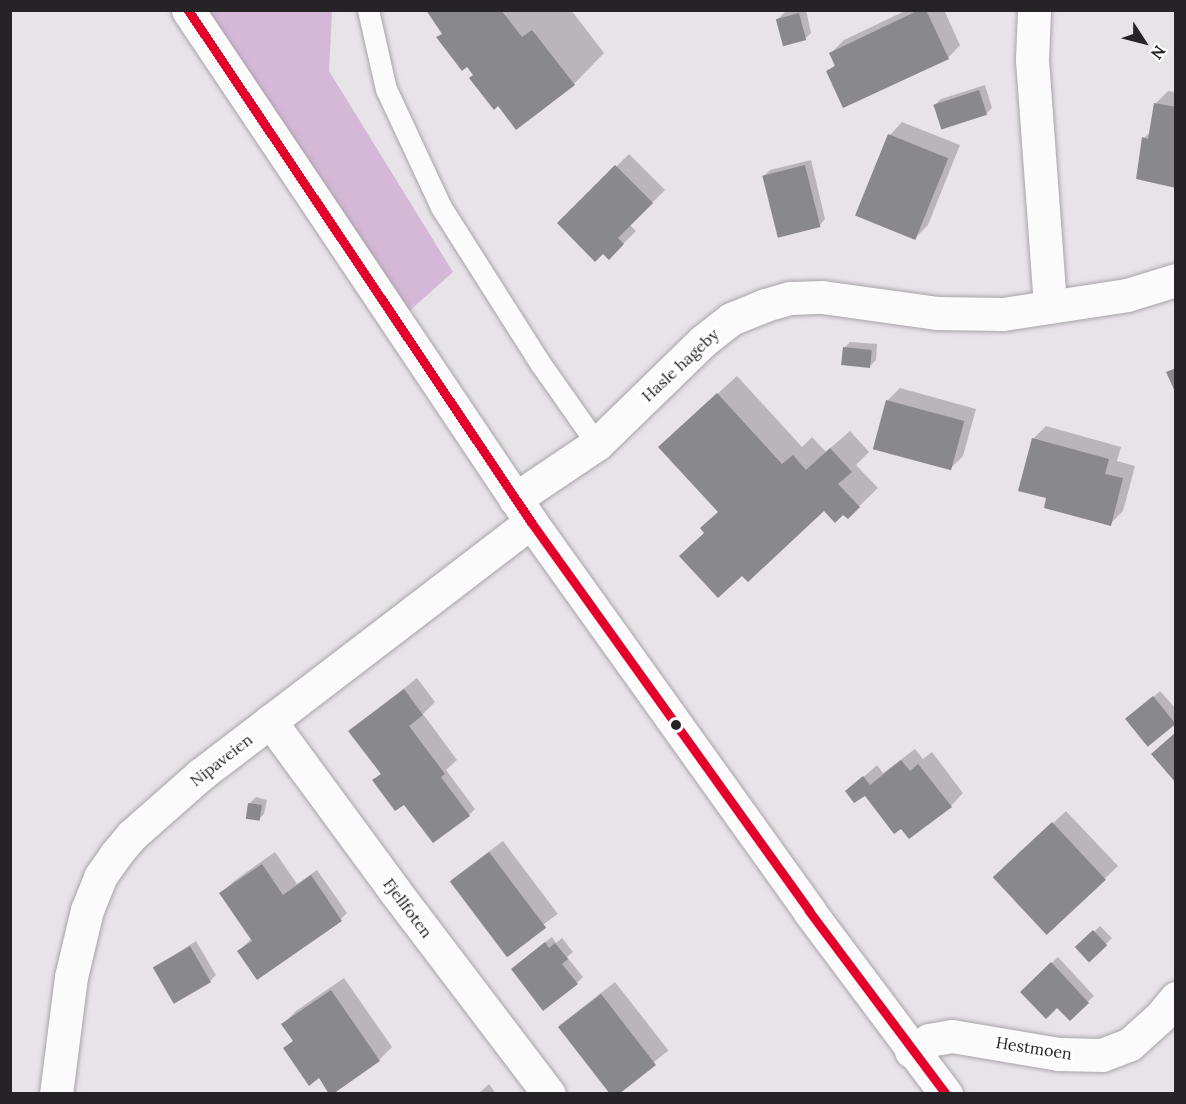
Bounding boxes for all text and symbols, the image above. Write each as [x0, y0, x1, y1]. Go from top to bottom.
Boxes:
north arrow [1114, 12, 1174, 72]
text: N [1147, 42, 1170, 63]
street label: Hasle hageby [638, 325, 722, 405]
unlabelled marker [670, 719, 682, 731]
street label: Nipaveien [186, 730, 256, 790]
street label: Fjellfoten [379, 874, 437, 942]
street label: Hestmoen [995, 1033, 1073, 1063]

